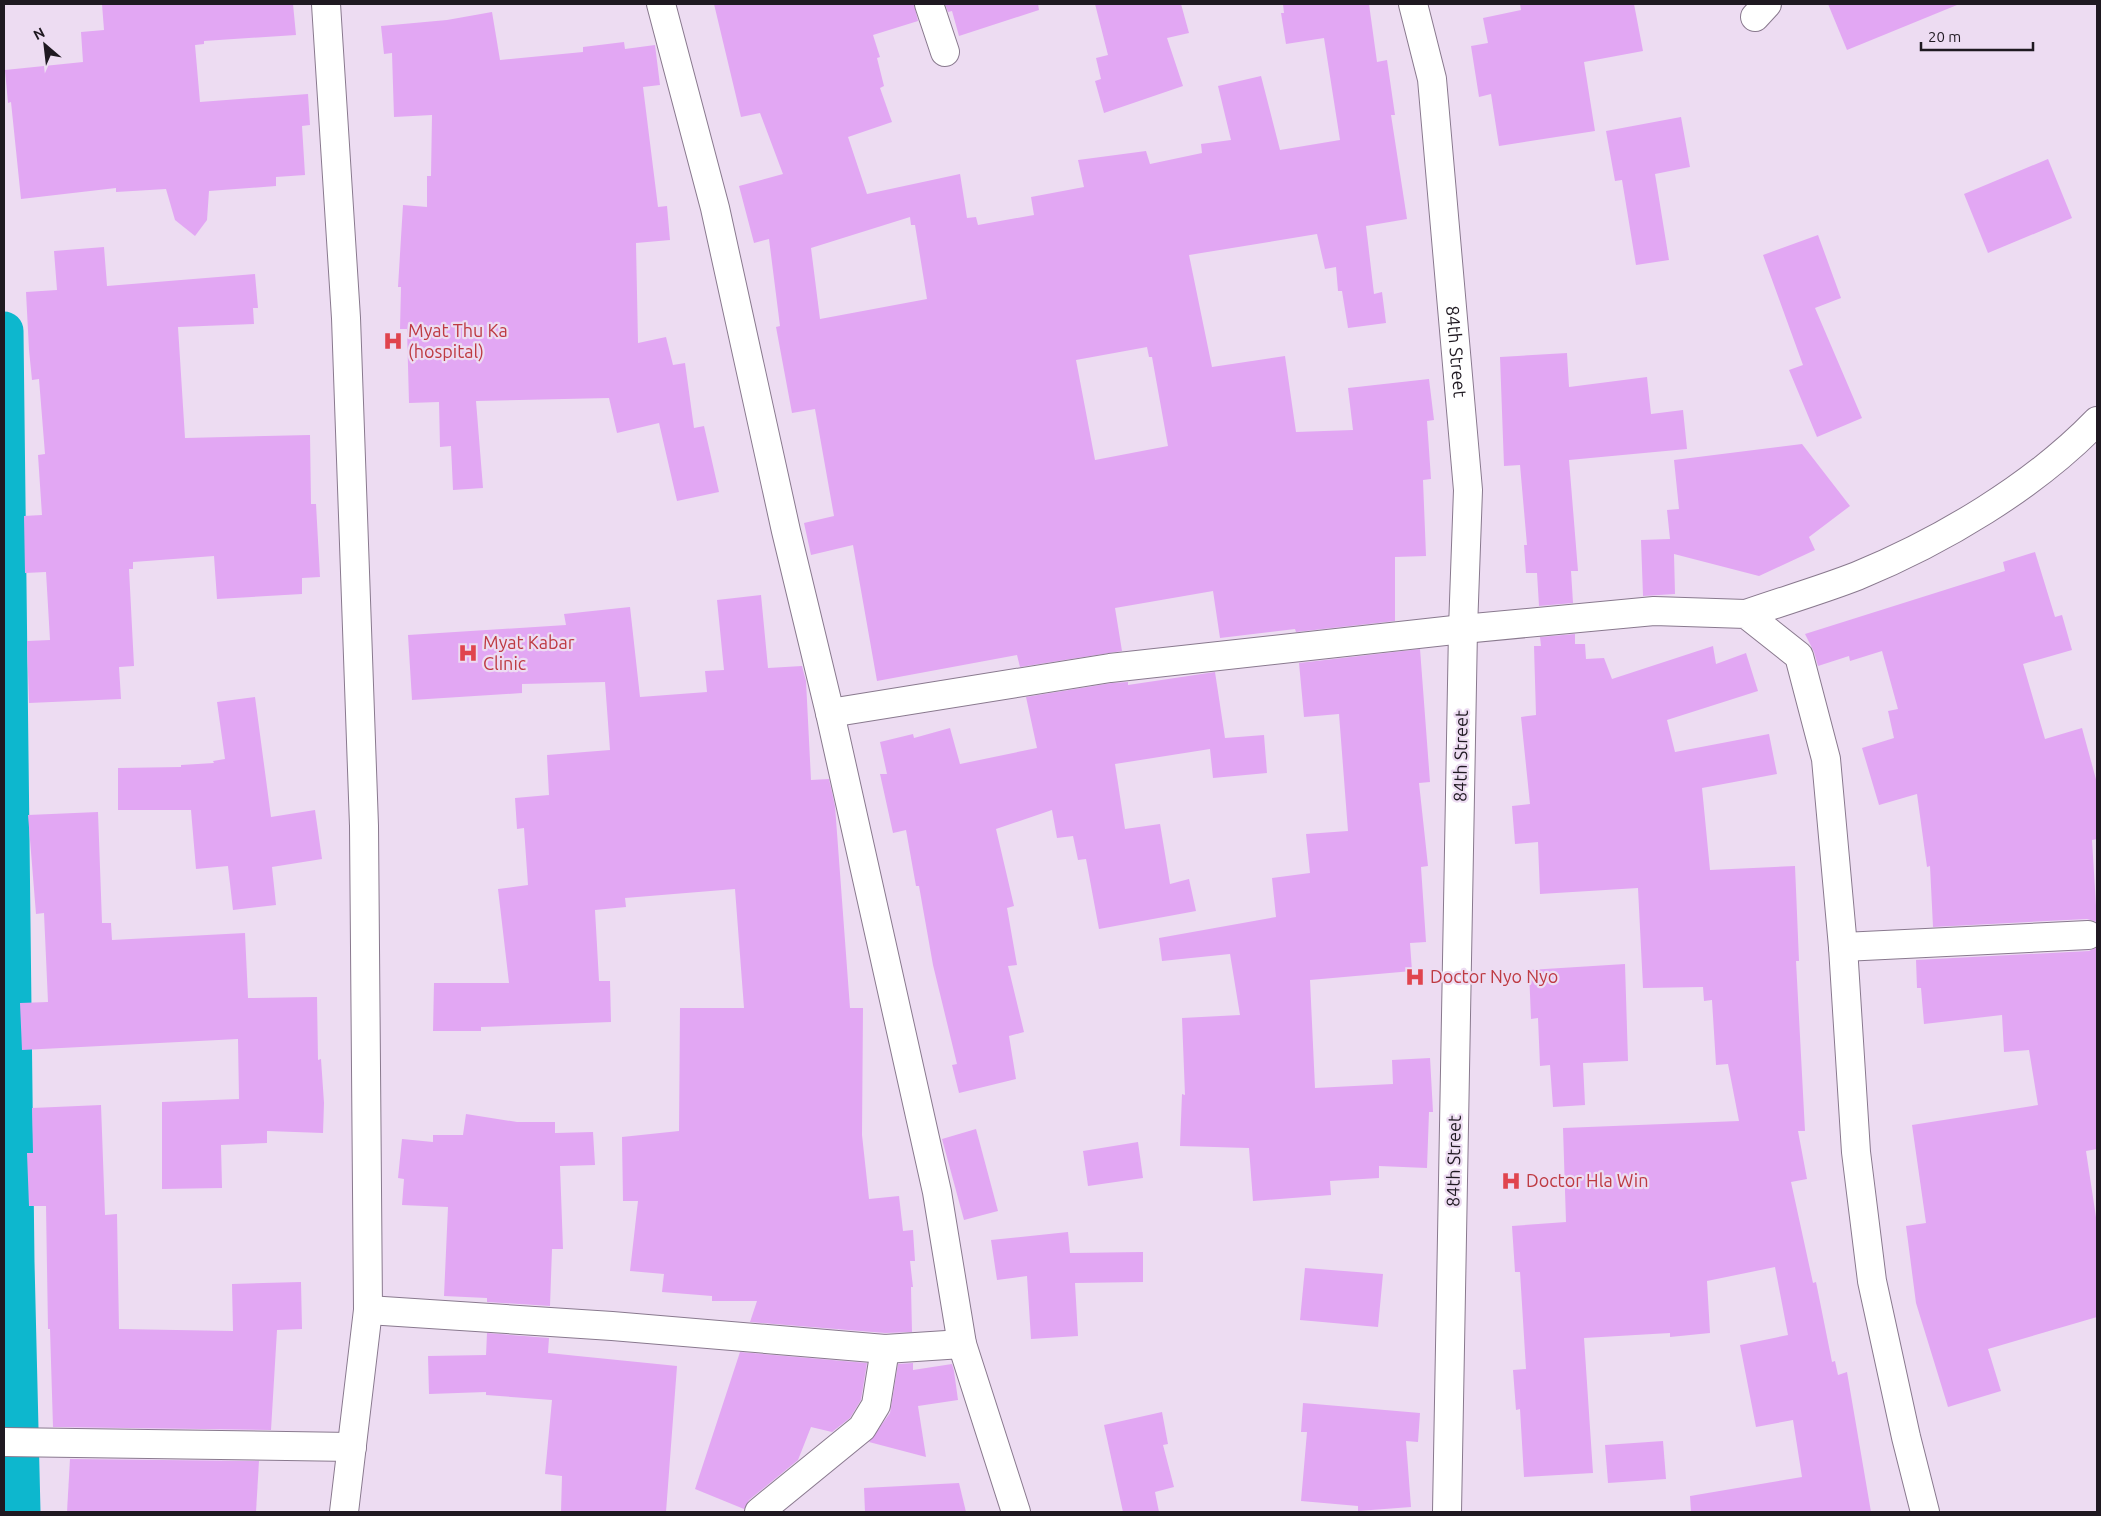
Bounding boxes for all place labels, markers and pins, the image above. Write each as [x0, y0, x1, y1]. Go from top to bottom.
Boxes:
place label: Myat Thu Ka (hospital) [408, 320, 508, 362]
hospital icon: Myat Thu Ka (hospital) [382, 330, 404, 352]
place label: Myat Kabar Clinic [483, 632, 575, 673]
hospital icon: Myat Kabar Clinic [457, 642, 479, 664]
hospital icon: Doctor Nyo Nyo [1404, 966, 1426, 988]
place label: Doctor Nyo Nyo [1430, 966, 1558, 986]
hospital icon: Doctor Hla Win [1500, 1170, 1522, 1192]
place label: Doctor Hla Win [1526, 1170, 1648, 1190]

